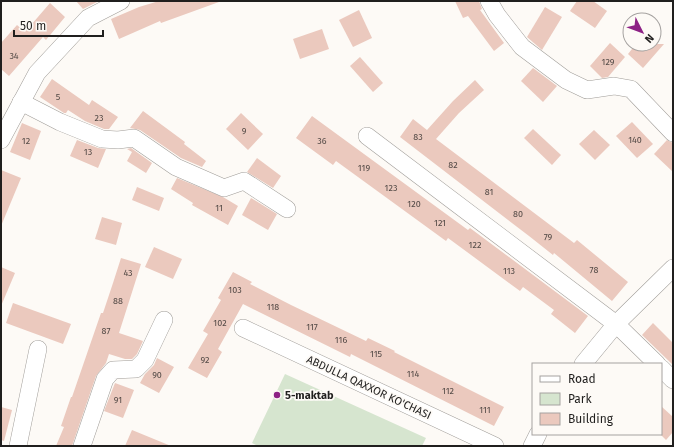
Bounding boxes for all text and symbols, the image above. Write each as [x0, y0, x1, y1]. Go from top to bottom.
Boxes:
scale bar [14, 12, 103, 38]
north arrow [622, 12, 662, 52]
text: 50 m [20, 19, 46, 33]
text: N [642, 31, 656, 45]
house number: 34 [9, 51, 19, 61]
house number: 129 [602, 57, 615, 67]
house number: 5 [56, 92, 61, 102]
house number: 23 [95, 113, 103, 123]
house number: 9 [242, 126, 247, 136]
house number: 83 [413, 132, 423, 142]
house number: 140 [628, 135, 642, 145]
house number: 12 [22, 136, 30, 146]
house number: 36 [317, 136, 327, 146]
house number: 13 [84, 147, 92, 157]
house number: 82 [448, 160, 458, 170]
house number: 119 [358, 163, 370, 173]
house number: 123 [385, 183, 397, 193]
house number: 81 [485, 187, 493, 197]
house number: 120 [407, 199, 421, 209]
house number: 11 [215, 203, 223, 213]
house number: 80 [513, 209, 523, 219]
house number: 121 [434, 218, 446, 228]
house number: 79 [544, 232, 553, 242]
house number: 122 [469, 240, 481, 250]
house number: 78 [590, 265, 598, 275]
house number: 113 [503, 266, 515, 276]
house number: 43 [123, 268, 133, 278]
house number: 103 [228, 285, 242, 295]
house number: 88 [113, 296, 123, 306]
house number: 118 [267, 302, 279, 312]
house number: 102 [213, 318, 227, 328]
house number: 117 [306, 322, 318, 332]
house number: 87 [102, 326, 110, 336]
house number: 116 [335, 335, 347, 345]
house number: 115 [370, 349, 383, 359]
street label: ABDULLA QAXXOR KO'CHASI [305, 353, 433, 422]
house number: 92 [201, 355, 209, 365]
legend [532, 363, 662, 435]
house number: 114 [407, 369, 419, 379]
house number: 90 [152, 370, 162, 380]
text: Road [568, 372, 596, 386]
house number: 112 [442, 386, 454, 396]
place label: 5-maktab [285, 389, 334, 402]
marker: 5-maktab [272, 390, 282, 400]
text: Park [568, 392, 592, 406]
house number: 91 [114, 395, 122, 405]
house number: 111 [479, 405, 491, 415]
text: Building [568, 412, 614, 426]

